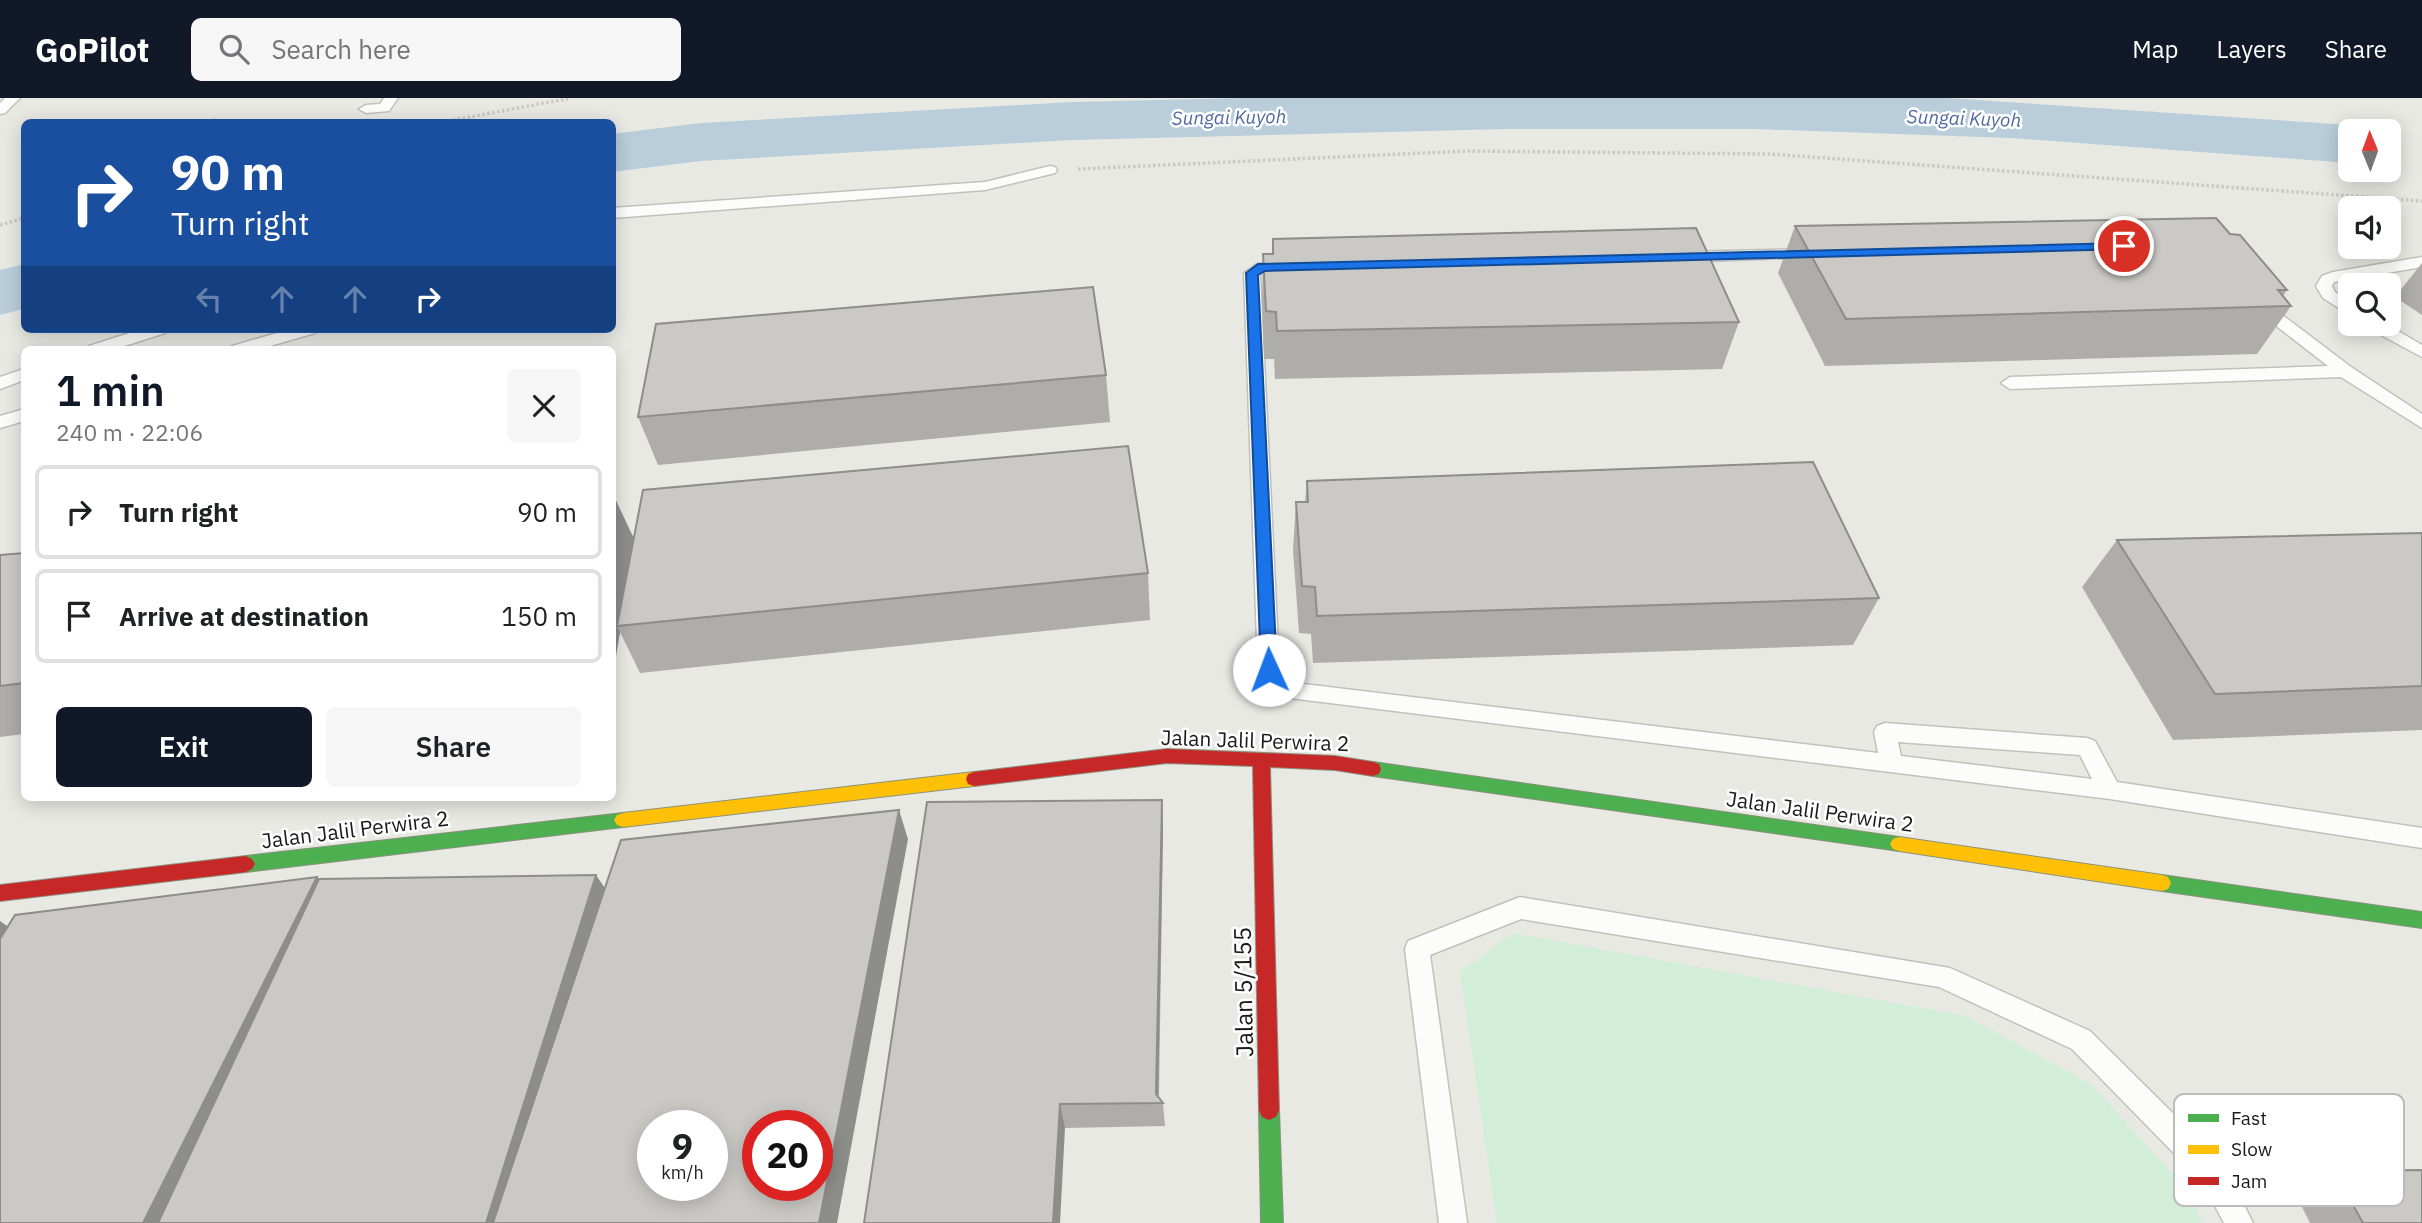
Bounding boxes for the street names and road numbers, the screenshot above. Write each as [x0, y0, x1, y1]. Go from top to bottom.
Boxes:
street label: Jalan Jalil Perwira 2 [1160, 723, 1350, 757]
street label: Jalan Jalil Perwira 2 [1725, 784, 1916, 838]
street label: Jalan Jalil Perwira 2 [260, 804, 450, 854]
street label: Jalan 5/155 [1226, 926, 1260, 1058]

